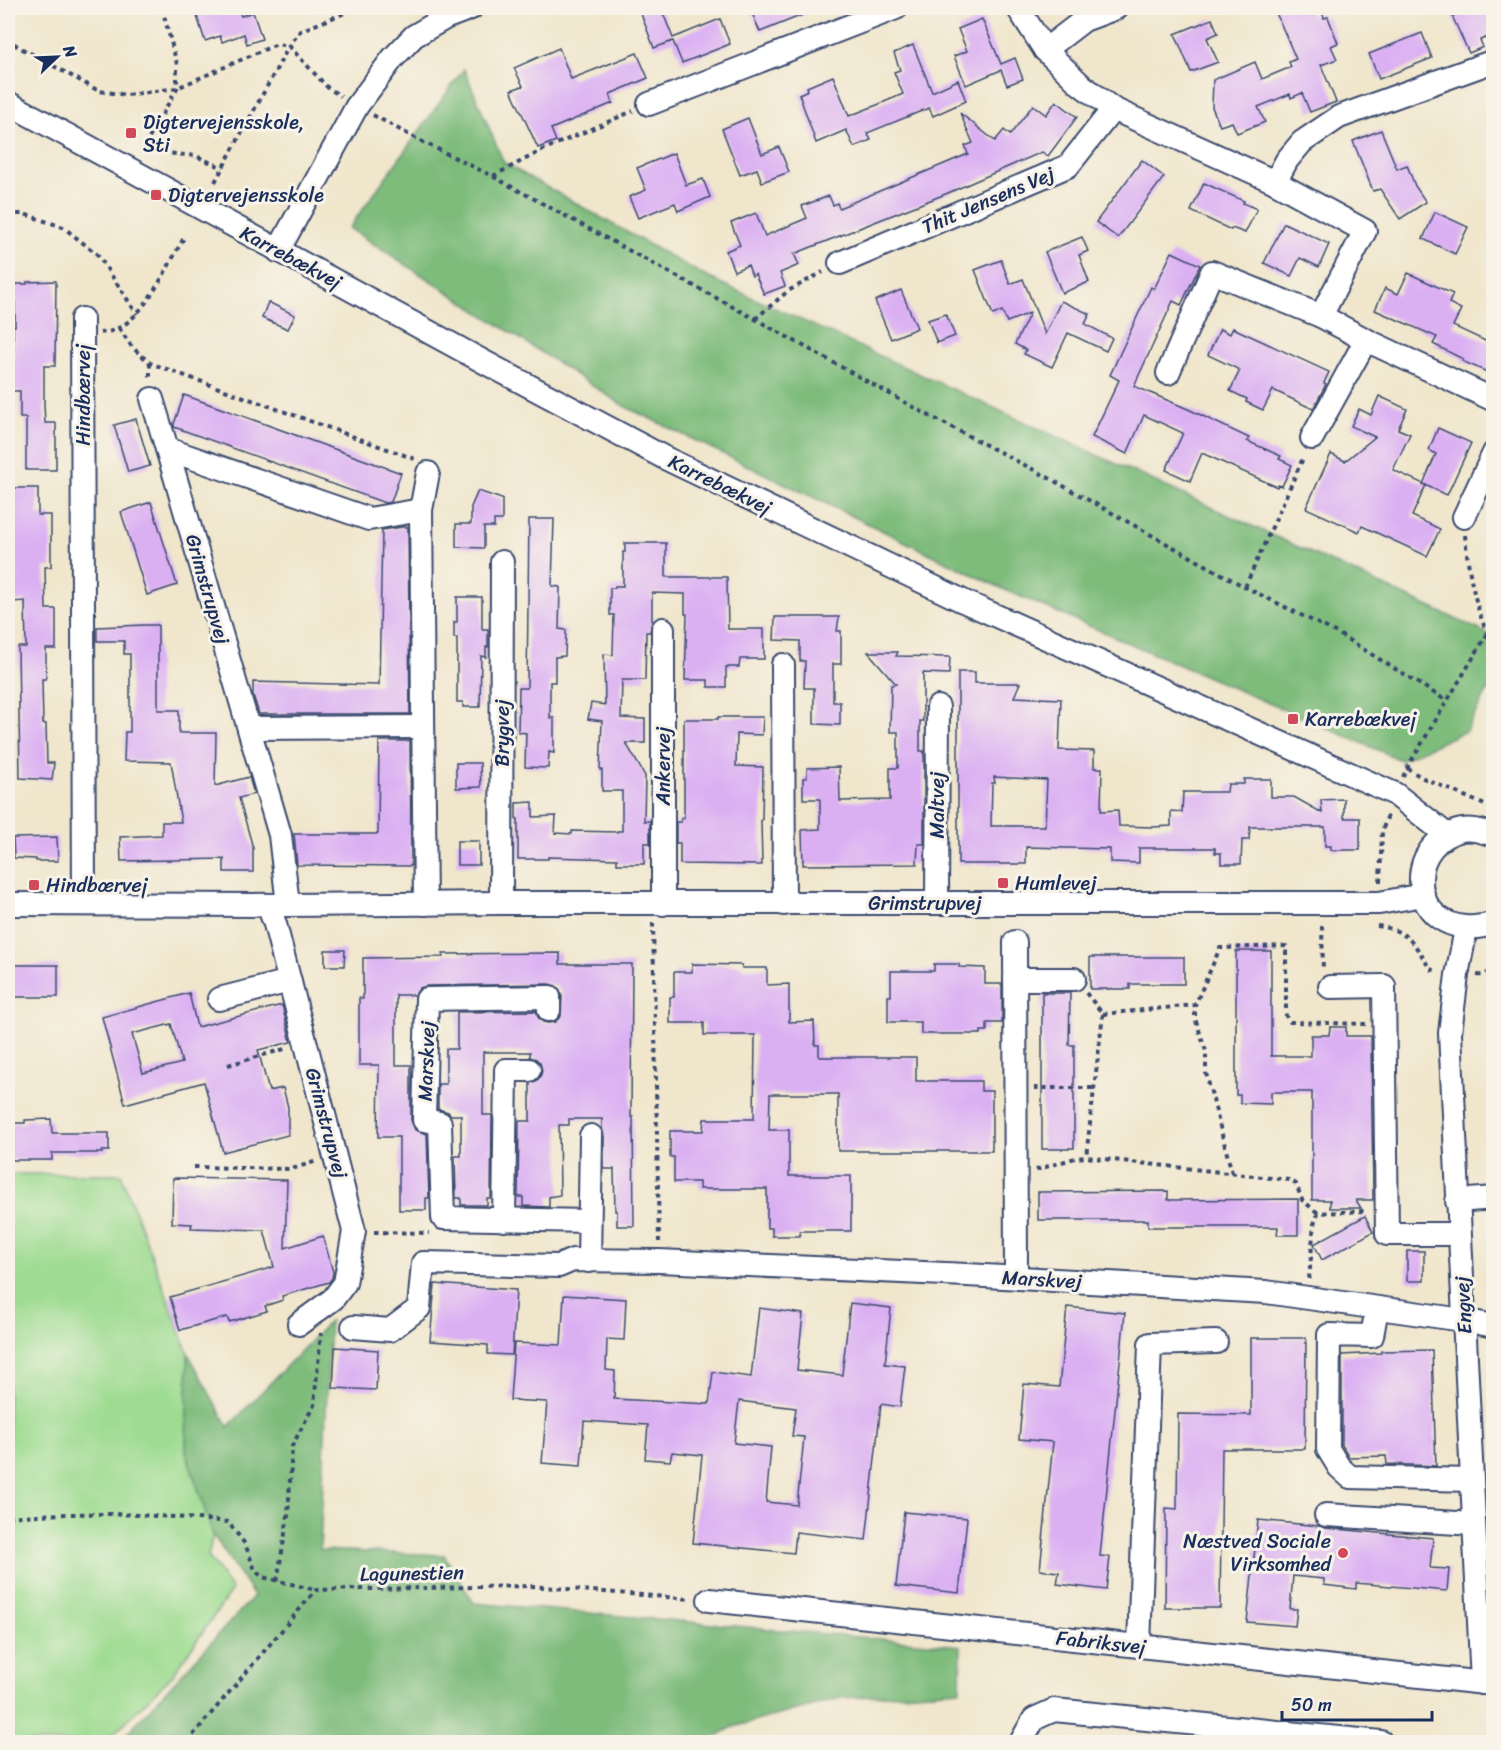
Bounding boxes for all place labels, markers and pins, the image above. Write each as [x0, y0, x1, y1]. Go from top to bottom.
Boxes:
place label: Digtervejensskole, Sti [143, 105, 304, 163]
marker: Digtervejensskole, Sti [124, 126, 138, 140]
place label: Digtervejensskole [168, 178, 324, 213]
marker: Digtervejensskole [149, 188, 163, 202]
place label: Karrebækvej [1305, 702, 1417, 737]
marker: Karrebækvej [1286, 712, 1300, 726]
place label: Humlevej [1015, 866, 1097, 901]
place label: Hindbærvej [46, 868, 149, 903]
marker: Humlevej [996, 876, 1010, 890]
marker: Hindbærvej [27, 878, 41, 892]
place label: Næstved Sociale Virksomhed [1183, 1524, 1332, 1582]
marker: Næstved Sociale Virksomhed [1336, 1546, 1350, 1560]

